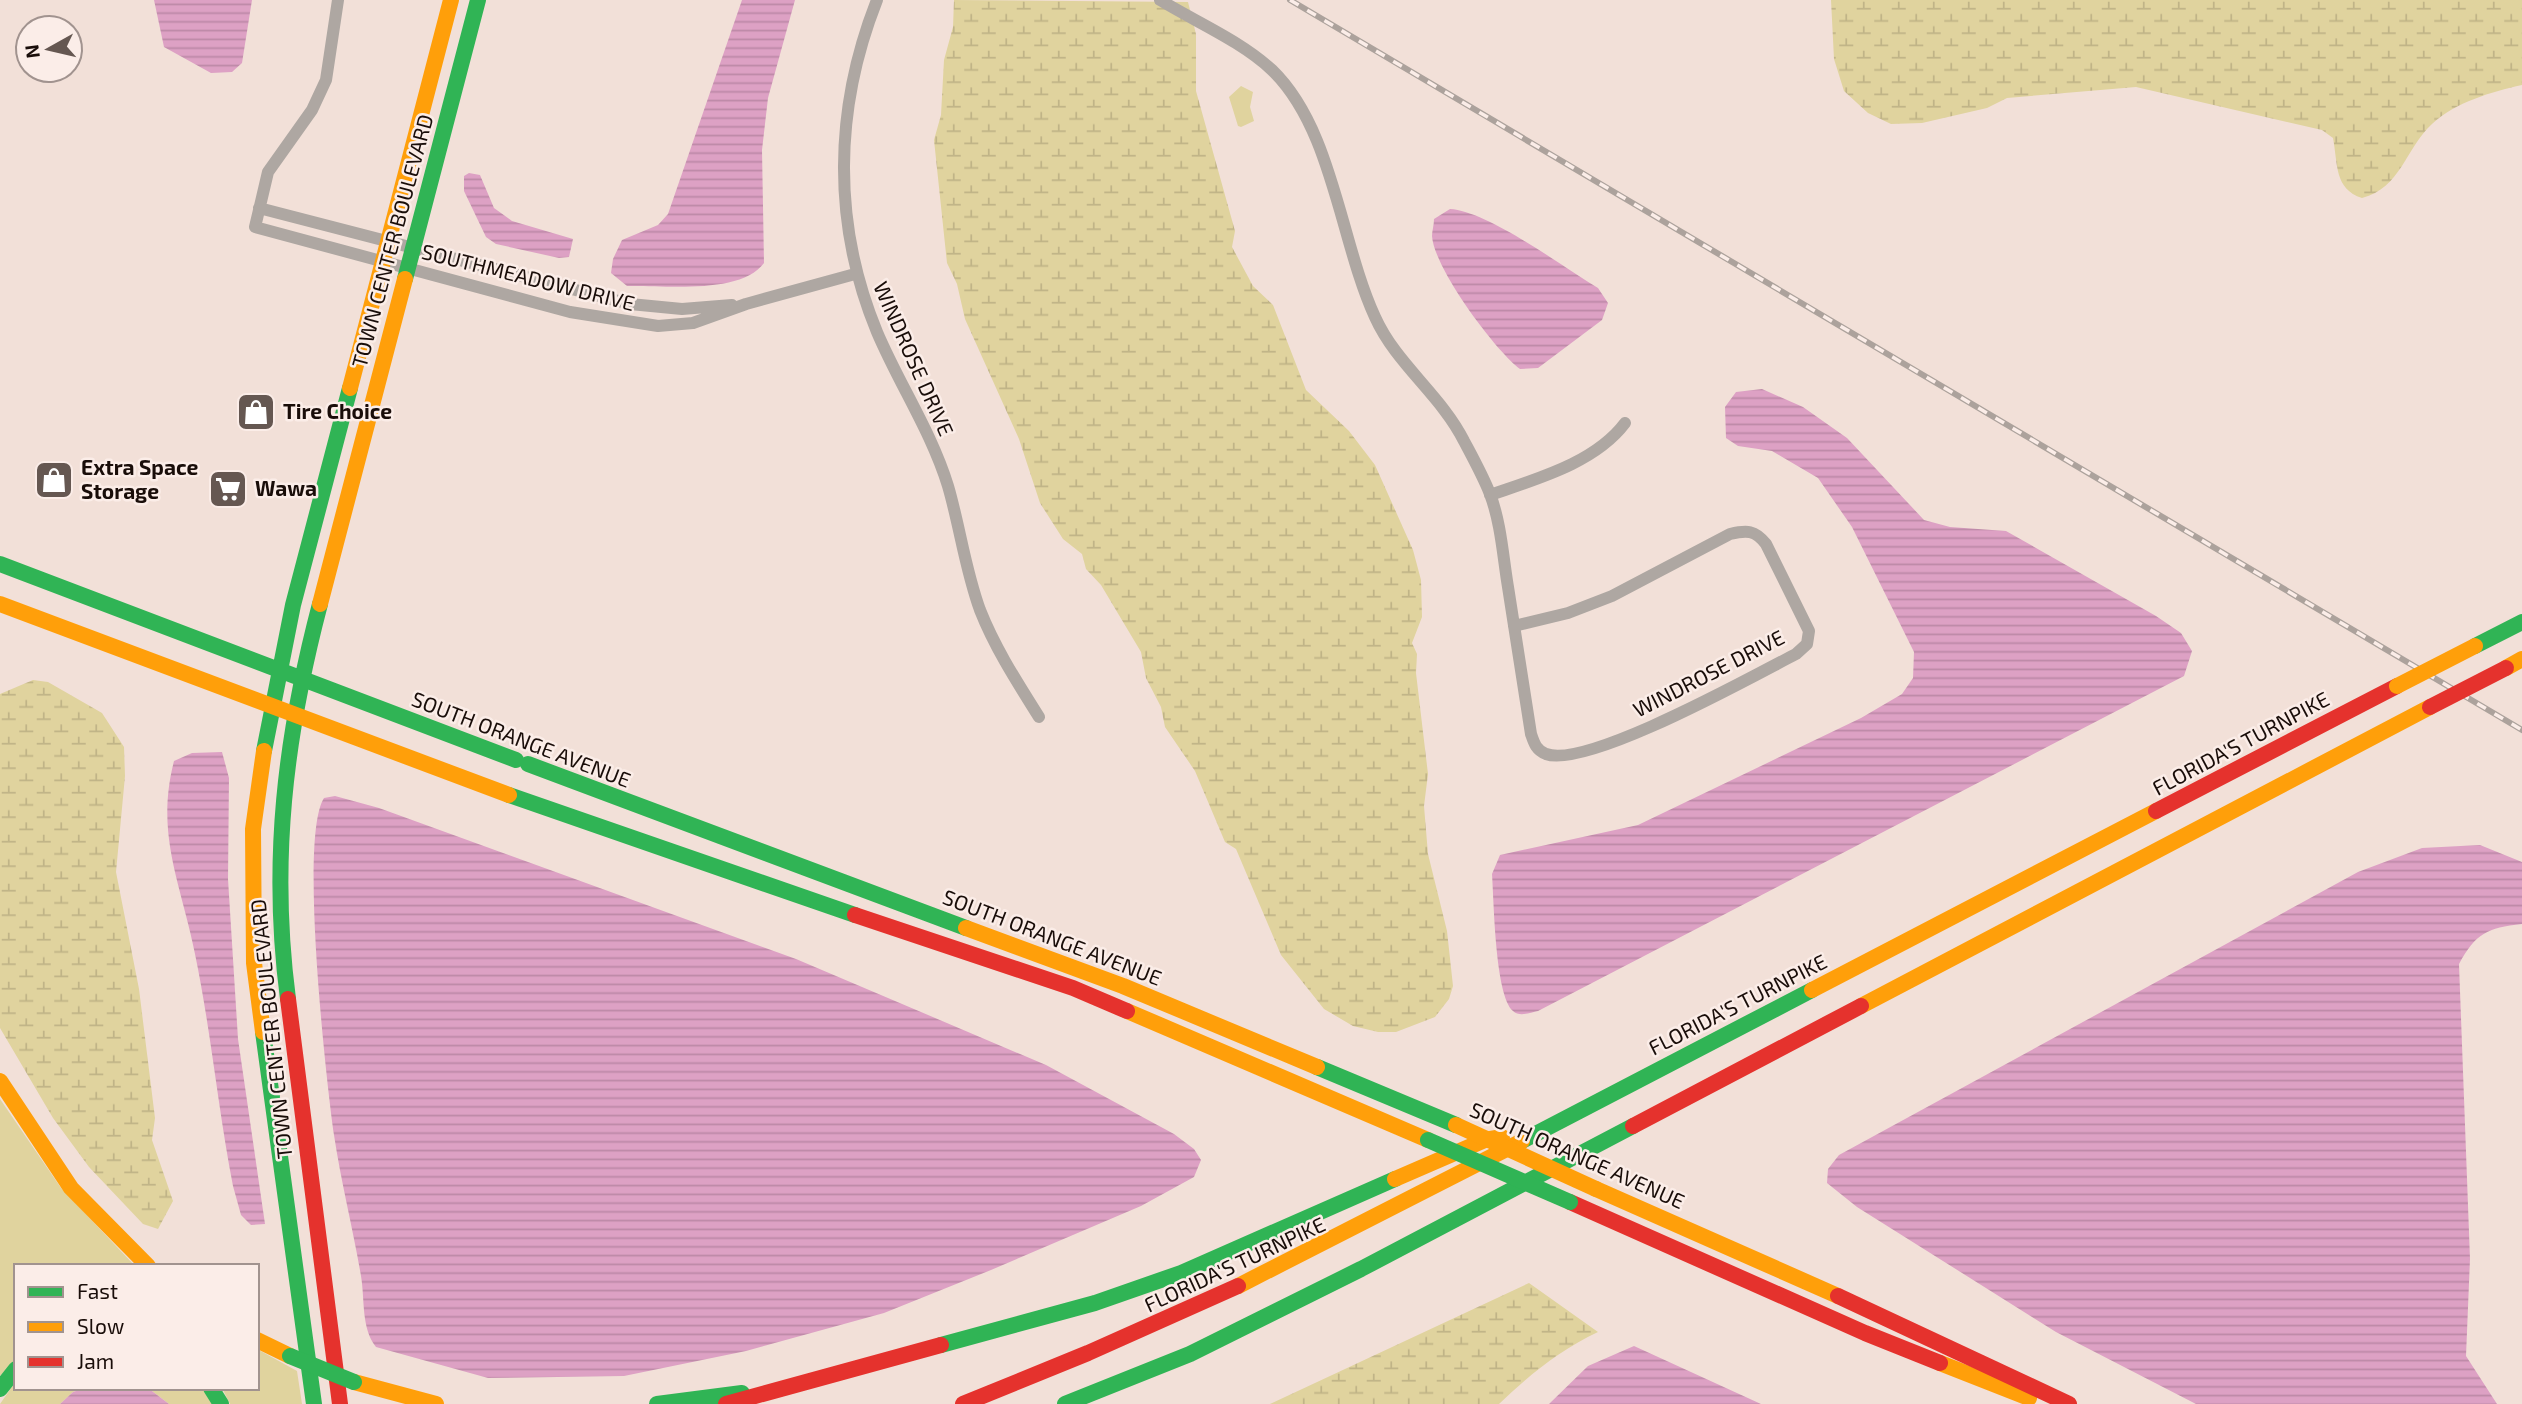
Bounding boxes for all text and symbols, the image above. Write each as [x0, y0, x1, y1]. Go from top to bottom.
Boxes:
north arrow [14, 14, 84, 84]
text: N [19, 43, 44, 60]
street label: TOWN CENTER BOULEVARD [346, 111, 437, 370]
street label: SOUTHMEADOW DRIVE [419, 238, 637, 315]
street label: WINDROSE DRIVE [869, 277, 960, 439]
shop icon: Tire Choice [235, 391, 277, 433]
place label: Tire Choice [283, 398, 392, 423]
place label: Extra Space Storage [81, 454, 198, 503]
shop icon: Extra Space Storage [33, 459, 75, 501]
supermarket icon: Wawa [207, 468, 249, 510]
place label: Wawa [255, 475, 317, 500]
street label: WINDROSE DRIVE [1629, 624, 1788, 722]
street label: SOUTH ORANGE AVENUE [409, 685, 634, 792]
street label: FLORIDA'S TURNPIKE [2148, 685, 2333, 800]
street label: SOUTH ORANGE AVENUE [940, 883, 1165, 990]
street label: TOWN CENTER BOULEVARD [244, 898, 297, 1160]
street label: FLORIDA'S TURNPIKE [1644, 948, 1831, 1059]
street label: SOUTH ORANGE AVENUE [1466, 1096, 1689, 1213]
street label: FLORIDA'S TURNPIKE [1140, 1211, 1329, 1317]
legend [14, 1264, 259, 1390]
text: Fast [77, 1278, 118, 1303]
text: Slow [77, 1313, 124, 1338]
text: Jam [77, 1348, 114, 1373]

